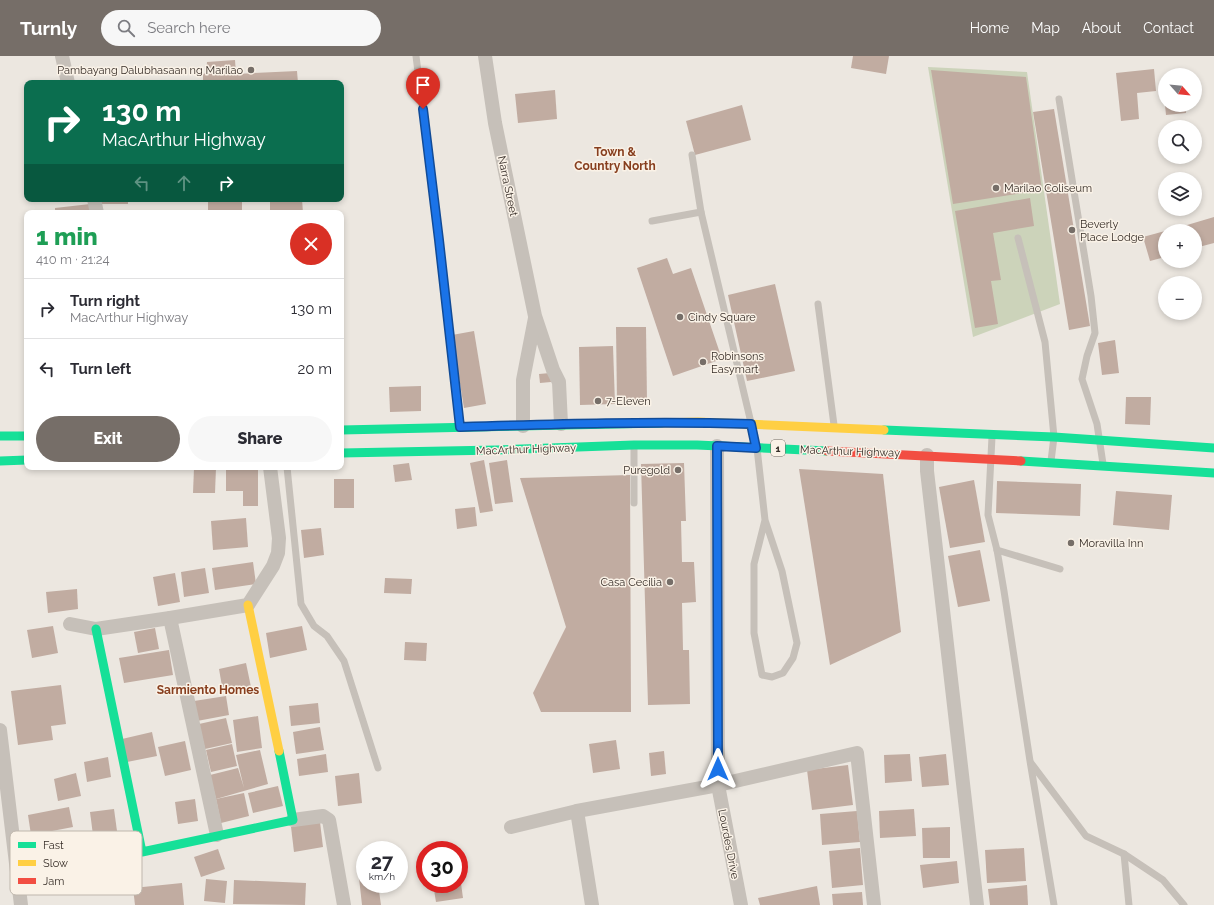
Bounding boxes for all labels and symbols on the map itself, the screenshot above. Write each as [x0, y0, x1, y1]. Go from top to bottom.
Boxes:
place label: Pambayang Dalubhasaan ng Marilao [57, 64, 243, 77]
marker: Pambayang Dalubhasaan ng Marilao [246, 65, 256, 75]
pin [406, 68, 440, 109]
north arrow [1158, 68, 1202, 112]
district label: Town & Country North [574, 145, 656, 173]
street label: Narra Street [495, 155, 520, 218]
place label: Marilao Coliseum [1004, 182, 1092, 195]
marker: Marilao Coliseum [991, 183, 1001, 193]
place label: Beverly Place Lodge [1080, 218, 1145, 244]
marker: Beverly Place Lodge [1067, 225, 1077, 235]
place label: Cindy Square [688, 311, 756, 324]
marker: Cindy Square [675, 312, 685, 322]
place label: Robinsons Easymart [711, 350, 764, 376]
marker: Robinsons Easymart [698, 357, 708, 367]
place label: 7-Eleven [606, 395, 651, 408]
marker: 7-Eleven [593, 396, 603, 406]
road number: 1 [771, 440, 785, 456]
street label: MacArthur Highway [476, 441, 576, 458]
street label: MacArthur Highway [800, 443, 900, 460]
place label: Puregold [623, 464, 670, 477]
marker: Puregold [673, 465, 683, 475]
place label: Moravilla Inn [1079, 537, 1143, 550]
marker: Moravilla Inn [1066, 538, 1076, 548]
place label: Casa Cecilia [601, 576, 662, 589]
marker: Casa Cecilia [665, 577, 675, 587]
district label: Sarmiento Homes [157, 683, 259, 697]
position arrow [697, 748, 739, 790]
street label: Lourdes Drive [715, 808, 742, 881]
legend [10, 831, 142, 895]
text: Fast [43, 839, 64, 852]
speed limit sign: 30 [416, 841, 468, 893]
text: Slow [43, 857, 68, 870]
text: Jam [43, 875, 64, 888]

